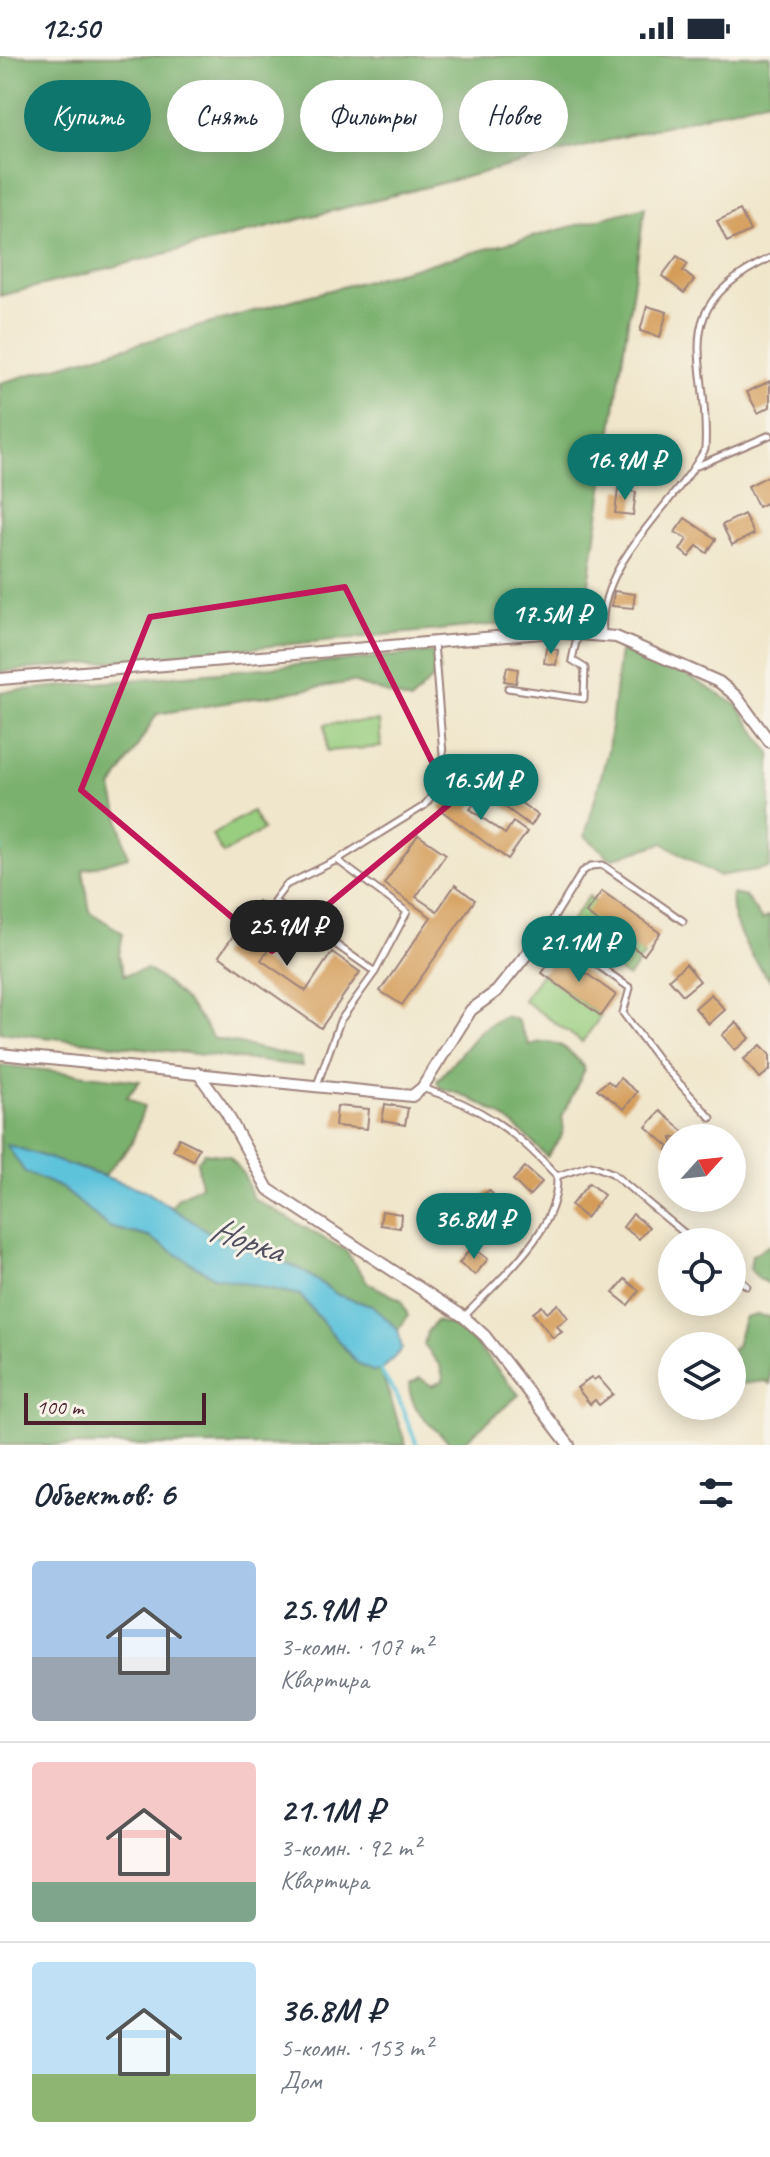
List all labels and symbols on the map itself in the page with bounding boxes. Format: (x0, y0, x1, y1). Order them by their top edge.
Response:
pin: 16.9M ₽ (551, 434, 699, 502)
pin: 17.5M ₽ (477, 588, 625, 656)
pin: 16.5M ₽ (407, 754, 555, 822)
pin: 25.9M ₽ (213, 900, 361, 968)
pin: 21.1M ₽ (505, 916, 653, 984)
north arrow (658, 1124, 746, 1212)
pin: 36.8M ₽ (400, 1193, 548, 1261)
water label: Норка (204, 1205, 293, 1274)
scale bar (24, 1389, 206, 1425)

